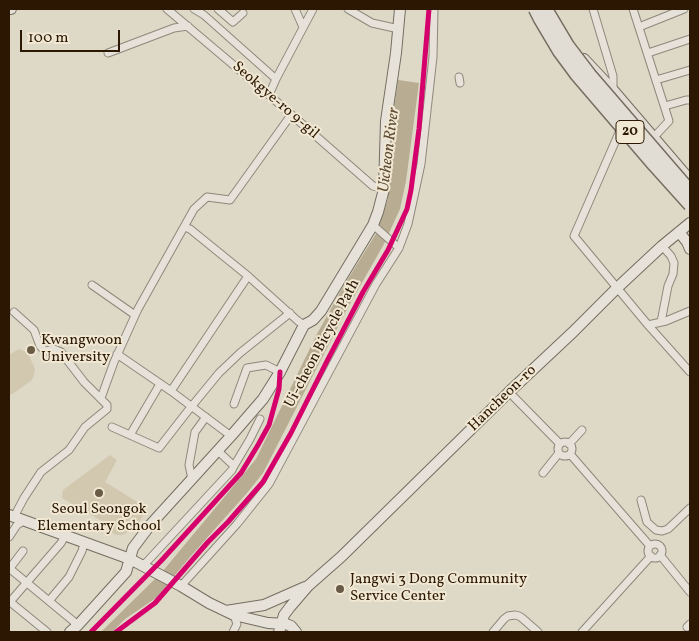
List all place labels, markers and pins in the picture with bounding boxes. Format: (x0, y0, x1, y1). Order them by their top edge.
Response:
place label: Kwangwoon University (41, 332, 122, 367)
marker: Kwangwoon University (25, 344, 37, 356)
marker: Seoul Seongok Elementary School (93, 487, 105, 499)
place label: Seoul Seongok Elementary School (37, 501, 161, 536)
place label: Jangwi 3 Dong Community Service Center (350, 571, 527, 606)
marker: Jangwi 3 Dong Community Service Center (334, 583, 346, 595)

